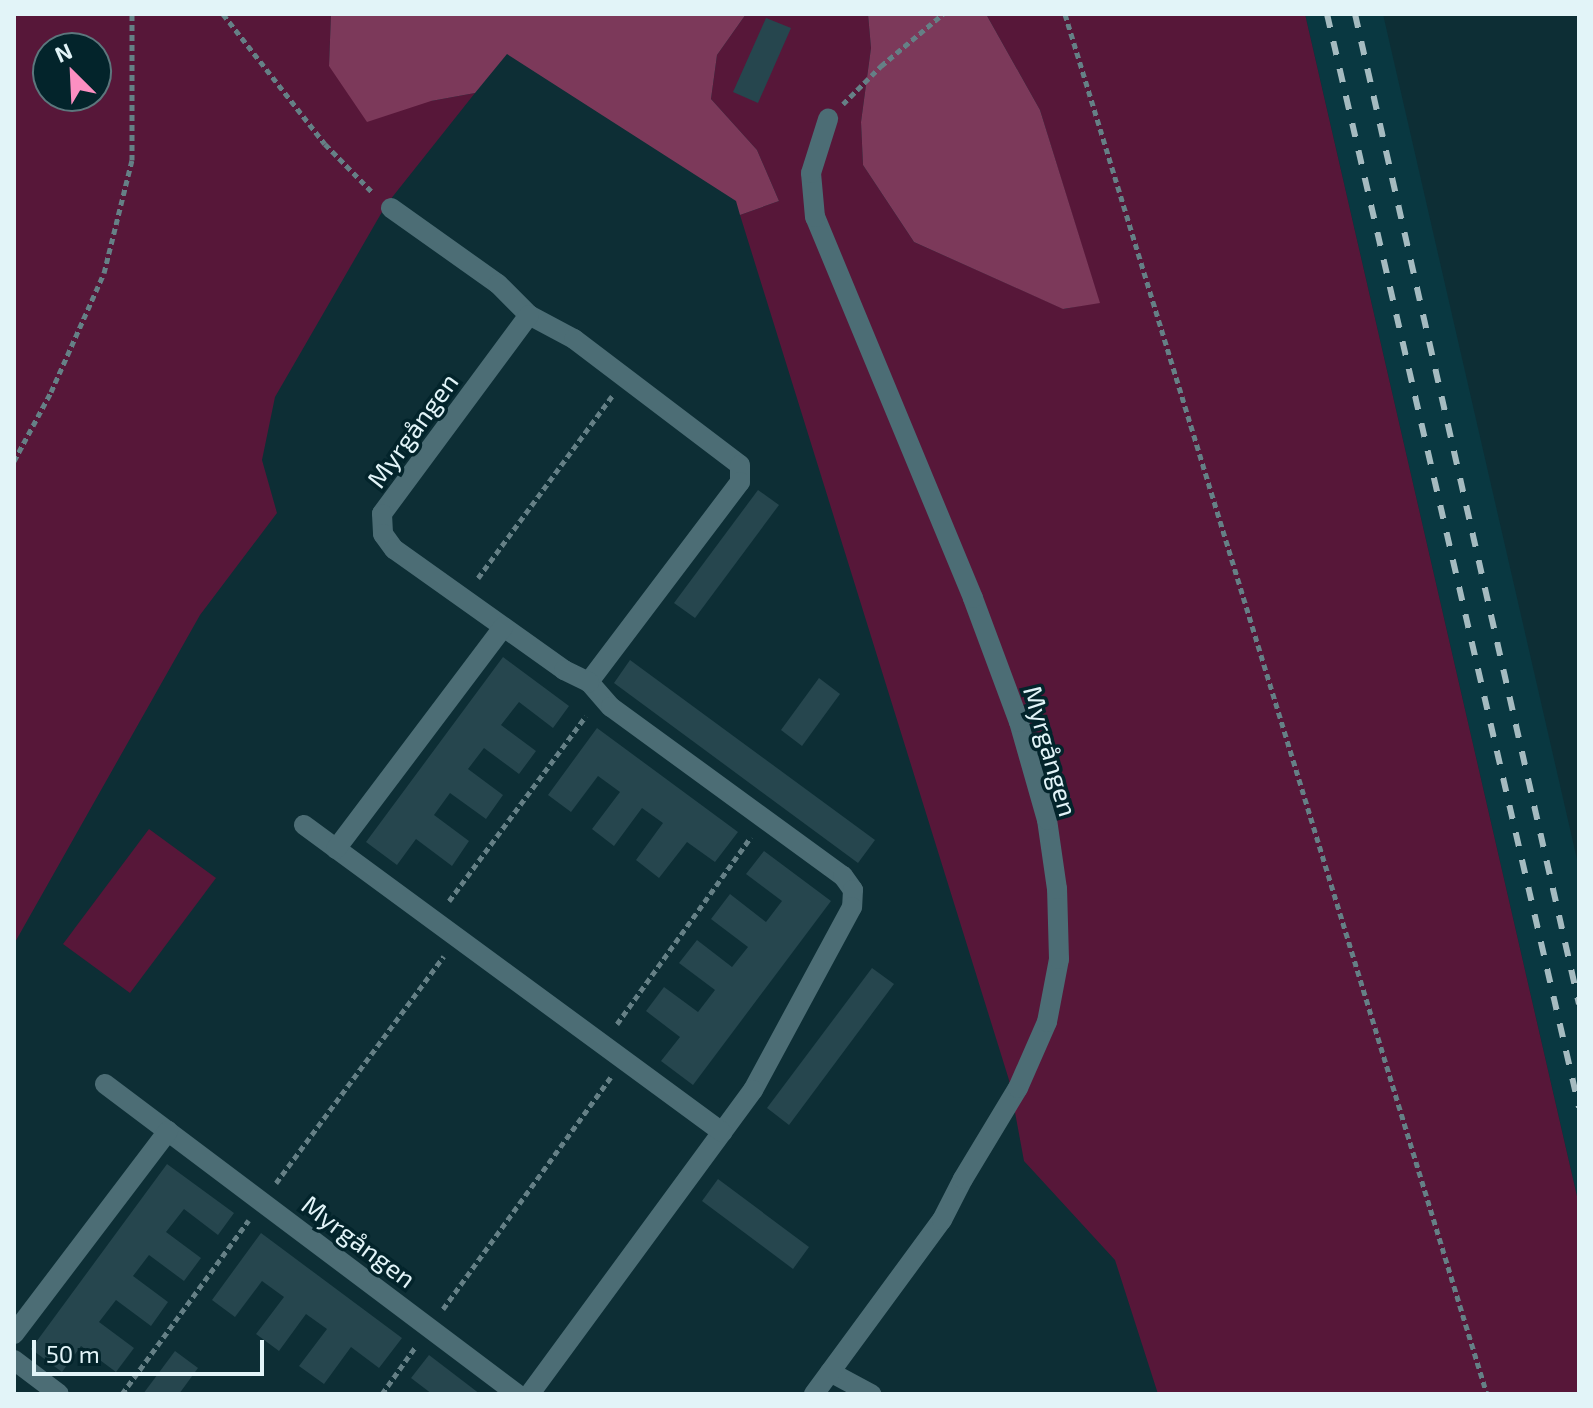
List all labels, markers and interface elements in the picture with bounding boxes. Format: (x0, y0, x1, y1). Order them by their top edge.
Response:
north arrow (32, 32, 112, 112)
text: N (50, 37, 76, 67)
street label: Myrgången (360, 367, 464, 493)
street label: Myrgången (1018, 682, 1084, 820)
street label: Myrgången (296, 1188, 422, 1294)
scale bar (36, 1324, 268, 1374)
text: 50 m (46, 1339, 100, 1368)

